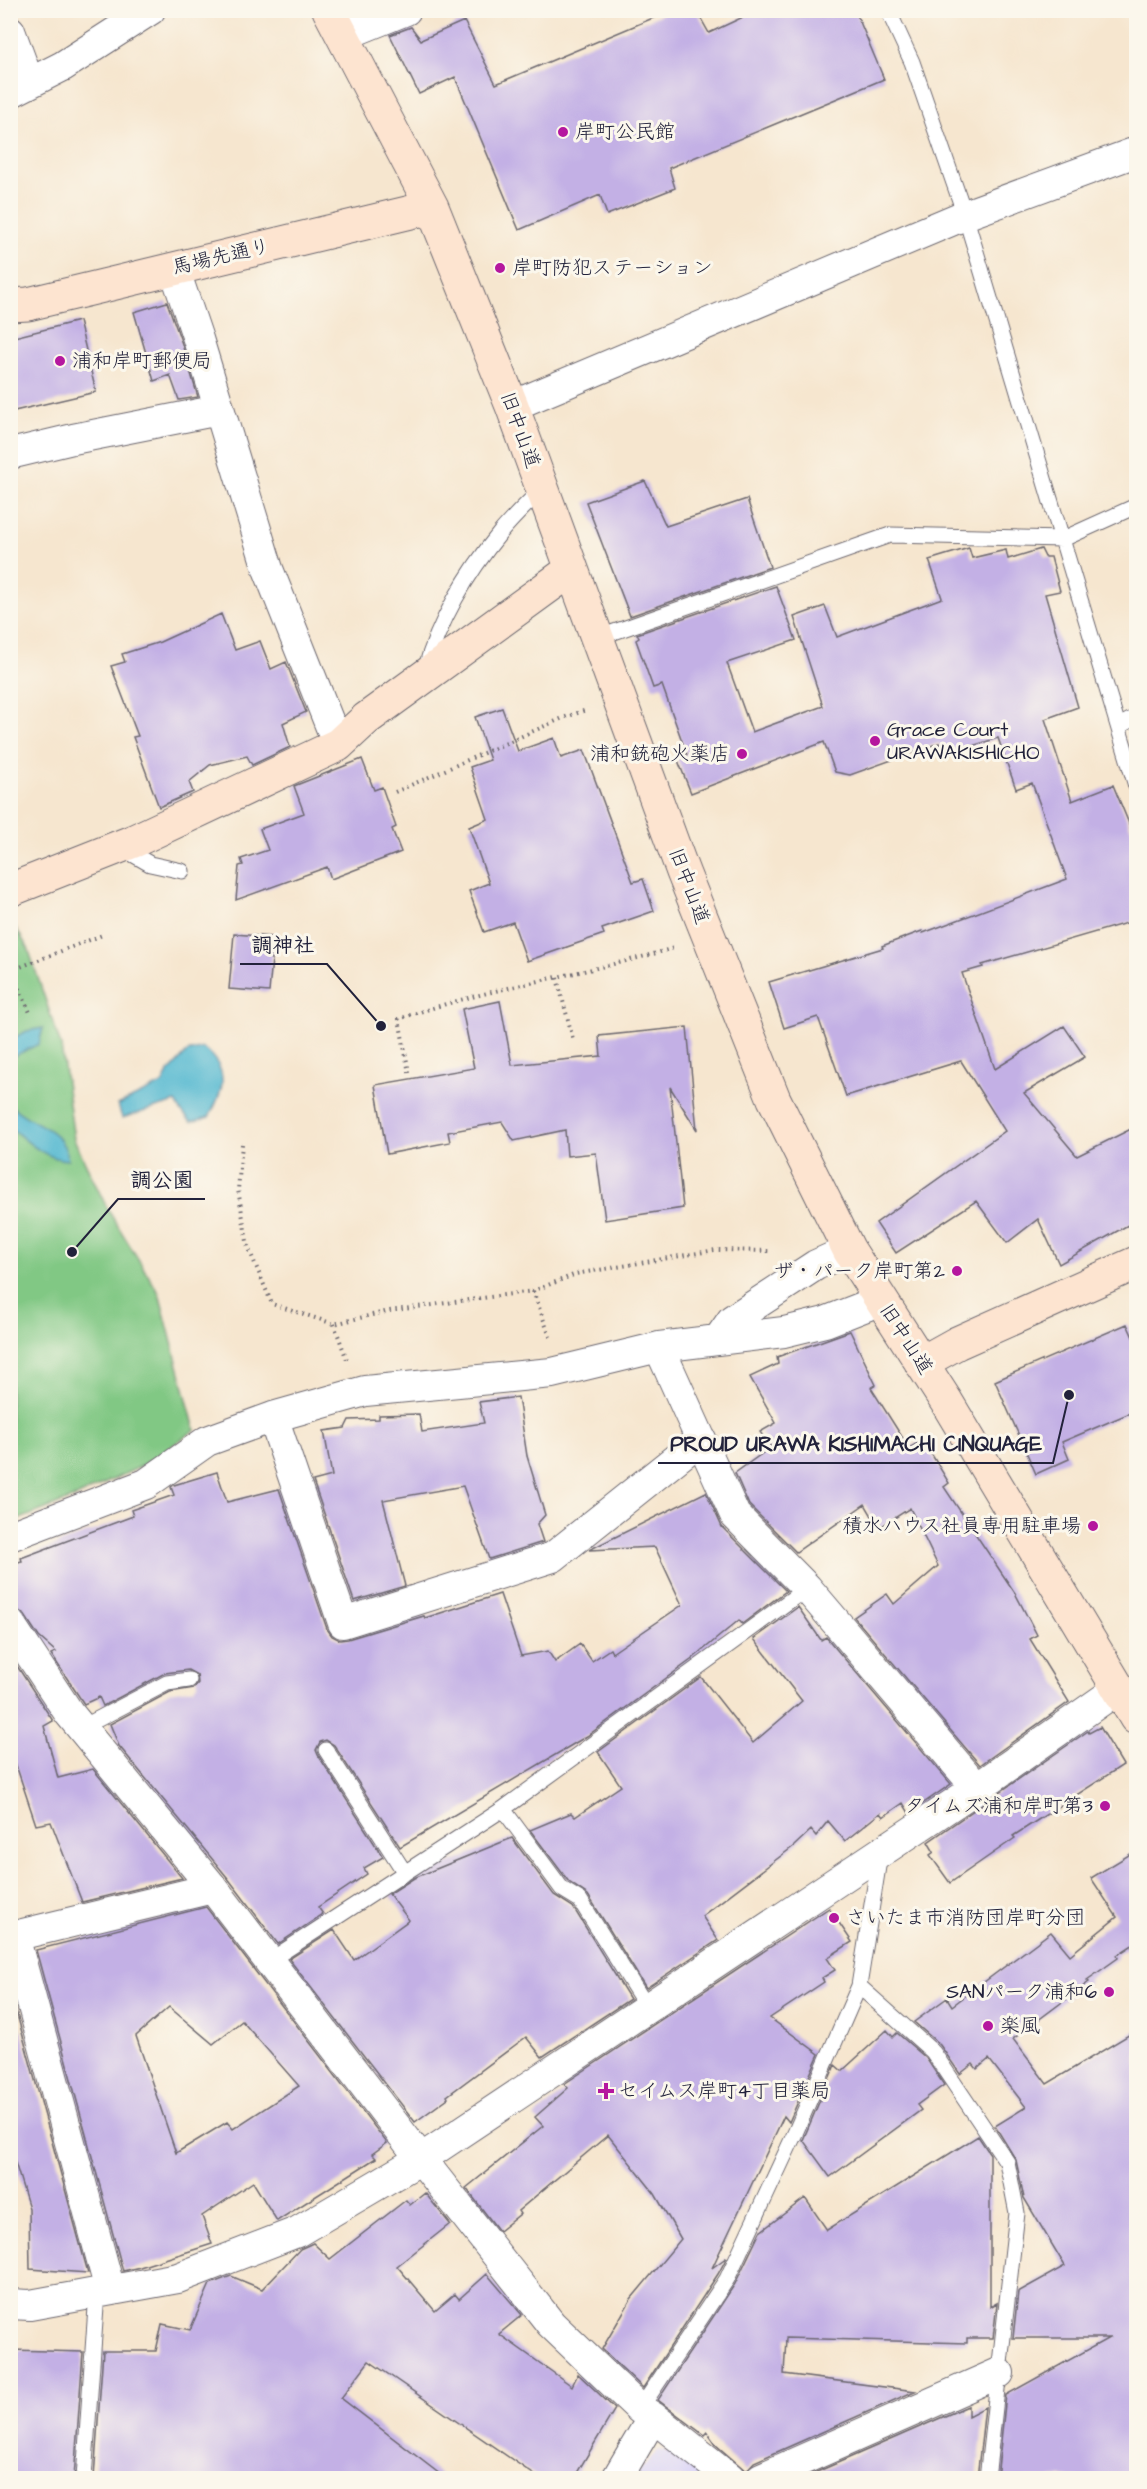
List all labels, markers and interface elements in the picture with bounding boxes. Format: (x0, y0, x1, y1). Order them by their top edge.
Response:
place label: 岸町公民館 (575, 118, 675, 146)
marker: 岸町公民館 (556, 125, 570, 139)
street label: 馬場先通り (169, 232, 273, 282)
place label: 岸町防犯ステーション (512, 254, 713, 282)
marker: 岸町防犯ステーション (493, 261, 507, 275)
place label: 浦和岸町郵便局 (72, 347, 212, 375)
marker: 浦和岸町郵便局 (53, 354, 67, 368)
street label: 旧中山道 (493, 388, 547, 472)
place label: Grace Court URAWAKISHICHO (887, 716, 1040, 767)
marker: Grace Court URAWAKISHICHO (868, 734, 882, 748)
place label: 浦和銃砲火薬店 (590, 740, 730, 768)
marker: 浦和銃砲火薬店 (735, 747, 749, 761)
street label: 旧中山道 (662, 844, 716, 928)
callout: 調神社 (240, 925, 327, 964)
text: 調神社 (252, 931, 315, 960)
callout: 調公園 (118, 1160, 205, 1199)
text: 調公園 (131, 1166, 194, 1195)
place label: ザ・パーク岸町第2 (774, 1257, 946, 1285)
marker: ザ・パーク岸町第2 (950, 1264, 964, 1278)
street label: 旧中山道 (872, 1298, 940, 1380)
callout: PROUD URAWA KISHIMACHI CINQUAGE (658, 1424, 1053, 1463)
text: PROUD URAWA KISHIMACHI CINQUAGE (670, 1430, 1042, 1459)
place label: 積水ハウス社員専用駐車場 (842, 1512, 1081, 1540)
marker: 積水ハウス社員専用駐車場 (1086, 1519, 1100, 1533)
place label: タイムズ浦和岸町第3 (904, 1792, 1093, 1820)
marker: タイムズ浦和岸町第3 (1098, 1799, 1112, 1813)
place label: さいたま市消防団岸町分団 (846, 1904, 1085, 1932)
marker: さいたま市消防団岸町分団 (827, 1911, 841, 1925)
place label: SANパーク浦和6 (946, 1978, 1097, 2006)
marker: SANパーク浦和6 (1102, 1985, 1116, 1999)
place label: 楽風 (1000, 2012, 1040, 2040)
marker: 楽風 (981, 2019, 995, 2033)
place label: セイムス岸町4丁目薬局 (618, 2077, 831, 2105)
marker: セイムス岸町4丁目薬局 (599, 2084, 613, 2098)

